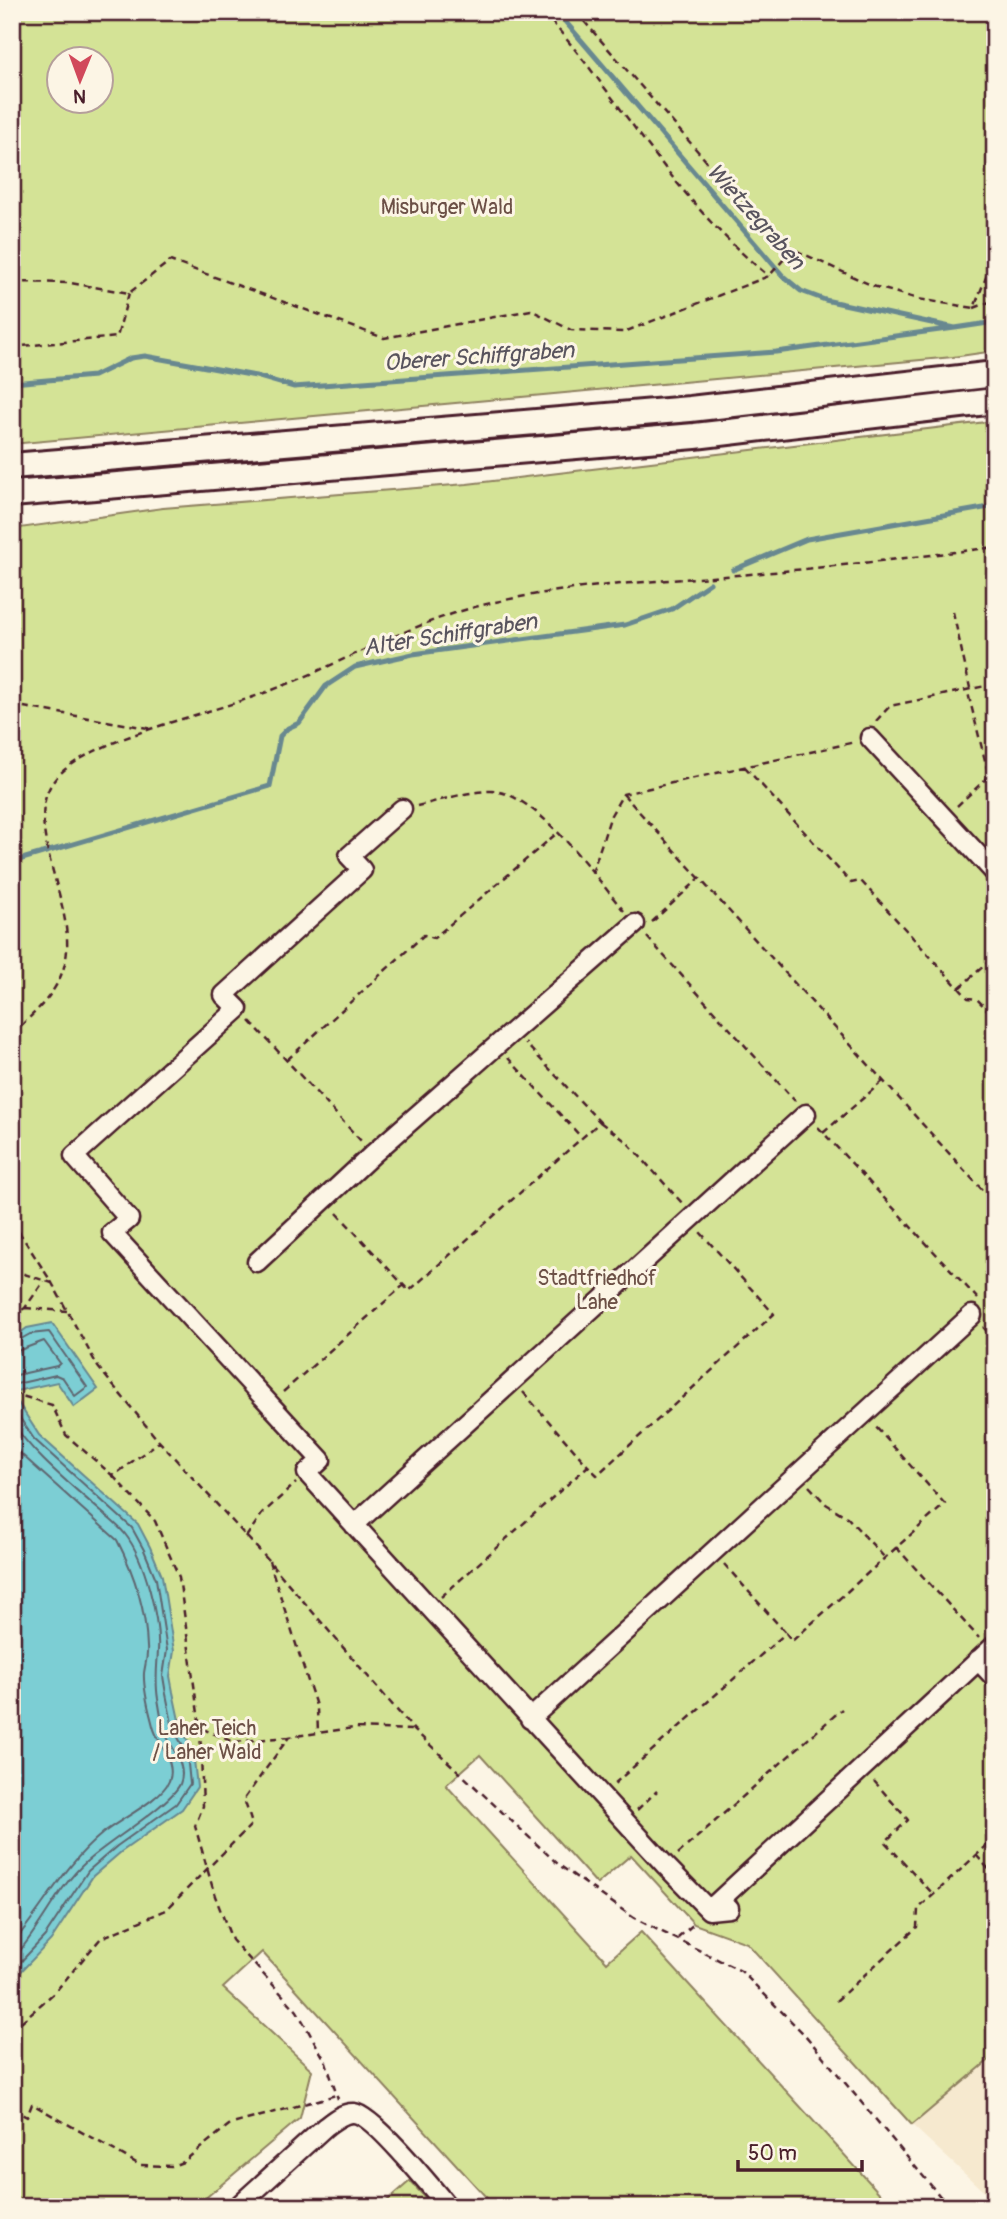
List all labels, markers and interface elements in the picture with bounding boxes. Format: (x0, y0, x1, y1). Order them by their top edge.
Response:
north arrow (46, 46, 116, 116)
text: N (73, 84, 86, 108)
water label: Wietzegraben (700, 157, 812, 276)
park label: Misburger Wald (381, 194, 513, 221)
water label: Oberer Schiffgraben (383, 335, 576, 378)
water label: Alter Schiffgraben (361, 606, 540, 663)
park label: Stadtfriedhof Lahe (537, 1265, 657, 1316)
park label: Laher Teich / Laher Wald (153, 1715, 261, 1766)
scale bar (738, 2128, 862, 2172)
text: 50 m (748, 2140, 797, 2167)

